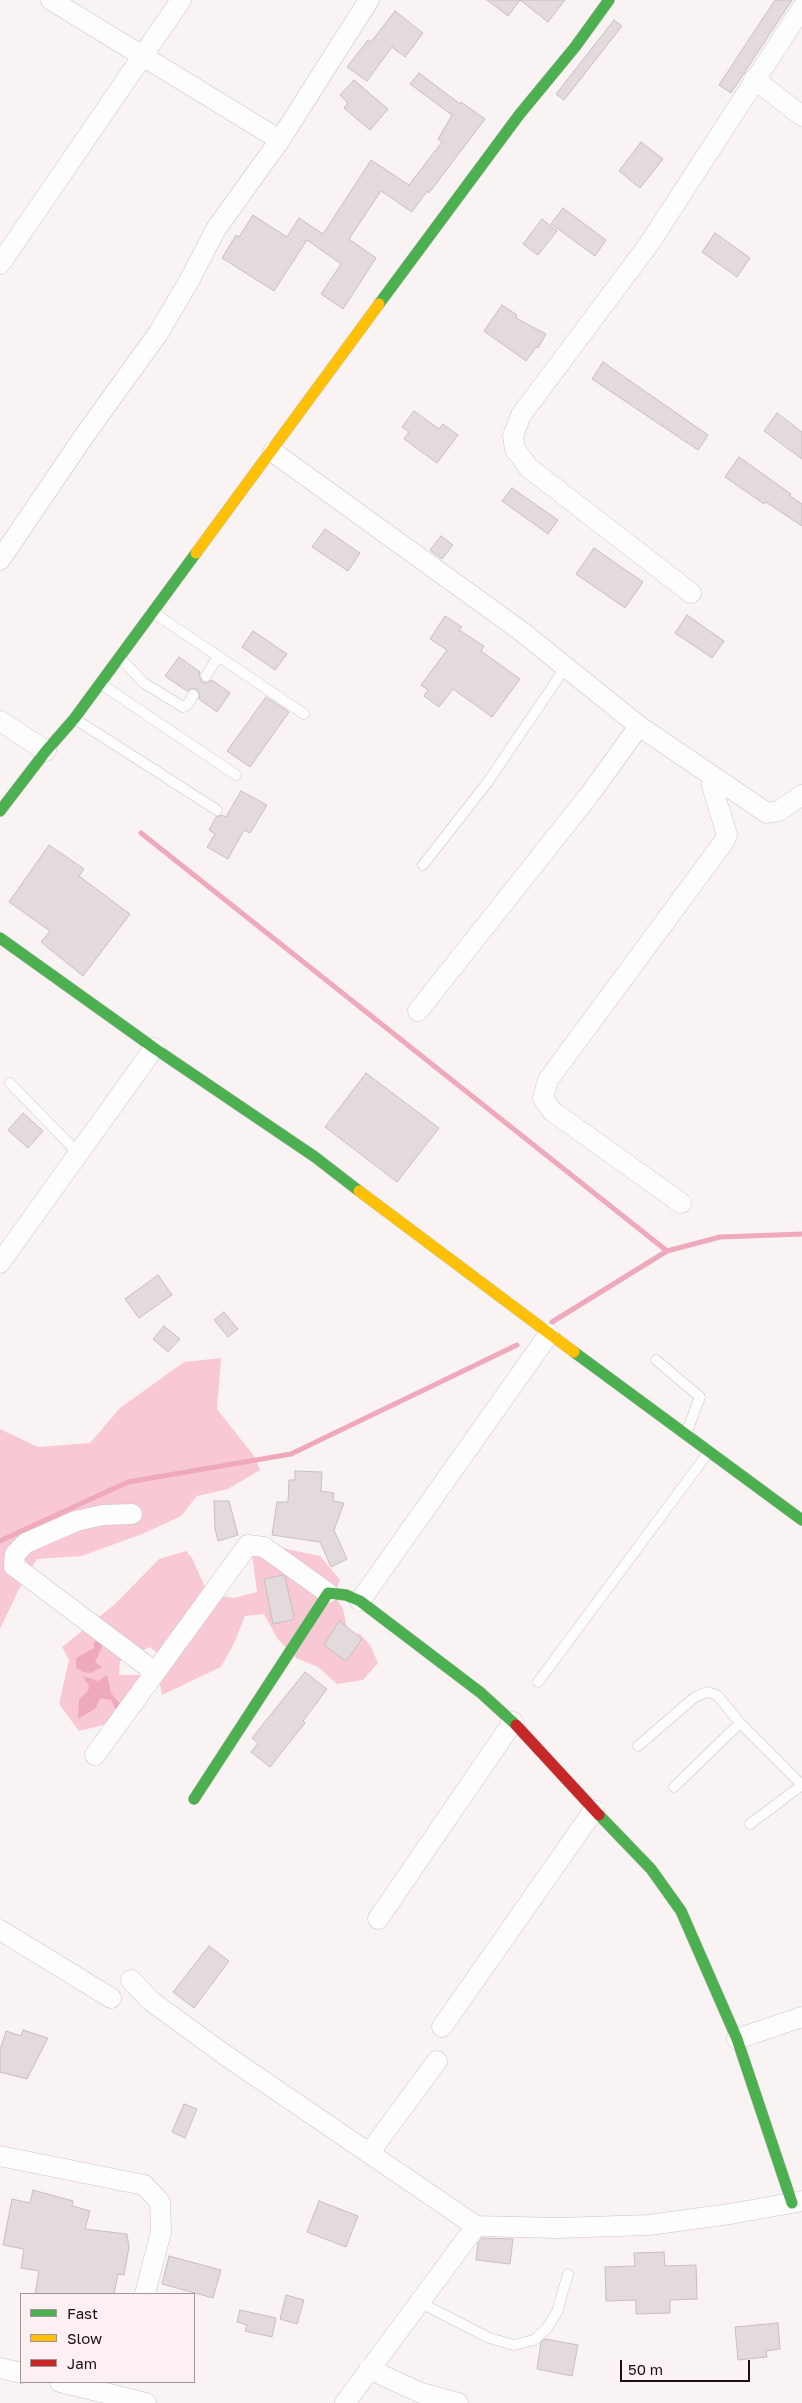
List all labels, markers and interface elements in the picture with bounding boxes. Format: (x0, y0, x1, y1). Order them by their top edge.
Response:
legend (20, 2293, 195, 2383)
text: Fast (67, 2304, 98, 2322)
text: Slow (67, 2329, 102, 2347)
scale bar (622, 2350, 752, 2382)
text: Jam (67, 2354, 97, 2372)
text: 50 m (628, 2360, 663, 2378)

